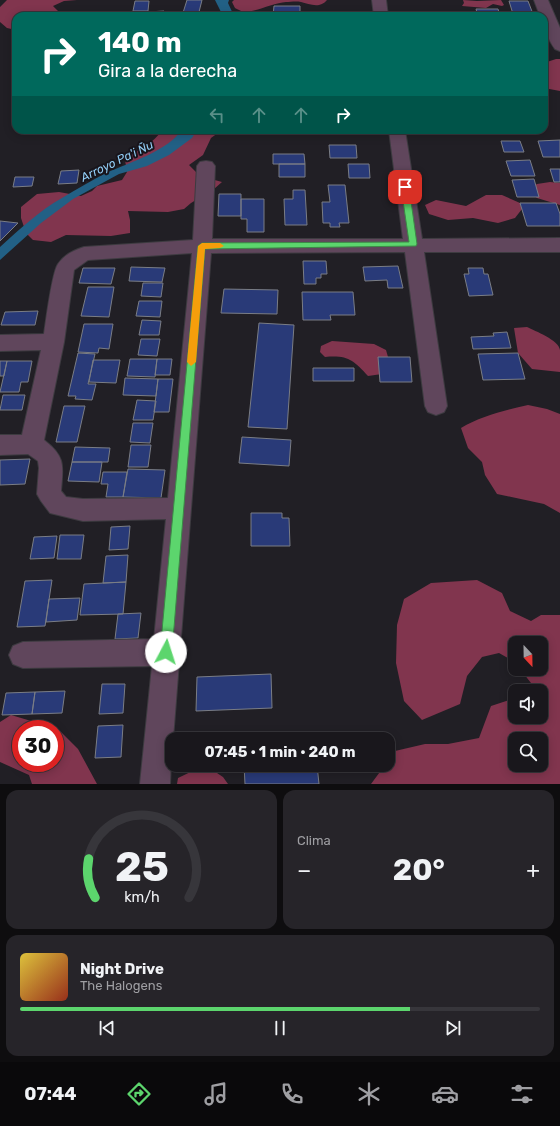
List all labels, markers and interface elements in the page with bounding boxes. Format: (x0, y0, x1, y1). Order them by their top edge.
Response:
text: 140 m (98, 26, 182, 59)
icon: right (32, 28, 84, 80)
text: Gira a la derecha (98, 60, 237, 82)
icon: left (206, 104, 228, 126)
icon: ahead (248, 104, 270, 126)
icon: ahead (290, 104, 312, 126)
icon: right (332, 104, 354, 126)
water label: Arroyo Pa'i Ñu (78, 137, 156, 185)
pin (388, 170, 422, 204)
icon: arrive (394, 176, 416, 198)
position arrow (145, 631, 187, 673)
north arrow (508, 636, 548, 676)
map controls (508, 636, 548, 772)
button: sound (508, 684, 548, 724)
speed limit sign: 30 (12, 720, 64, 772)
button: search (508, 732, 548, 772)
text: 07:45 · 1 min · 240 m (204, 743, 356, 761)
text: Clima (297, 833, 331, 848)
text: 25 (115, 841, 168, 890)
text: 20° (393, 852, 445, 888)
text: − (297, 857, 311, 884)
text: + (526, 857, 540, 884)
text: km/h (124, 888, 159, 905)
text: Night Drive (80, 960, 164, 978)
text: The Halogens (80, 978, 162, 993)
icon: previous (96, 1017, 118, 1039)
icon: pause (269, 1017, 291, 1039)
icon: next (442, 1017, 464, 1039)
icon: directions (125, 1080, 153, 1108)
icon: music (202, 1080, 230, 1108)
icon: phone (278, 1080, 306, 1108)
icon: climate (355, 1080, 383, 1108)
icon: car (431, 1080, 459, 1108)
icon: filters (508, 1080, 536, 1108)
text: 07:44 (24, 1083, 77, 1105)

